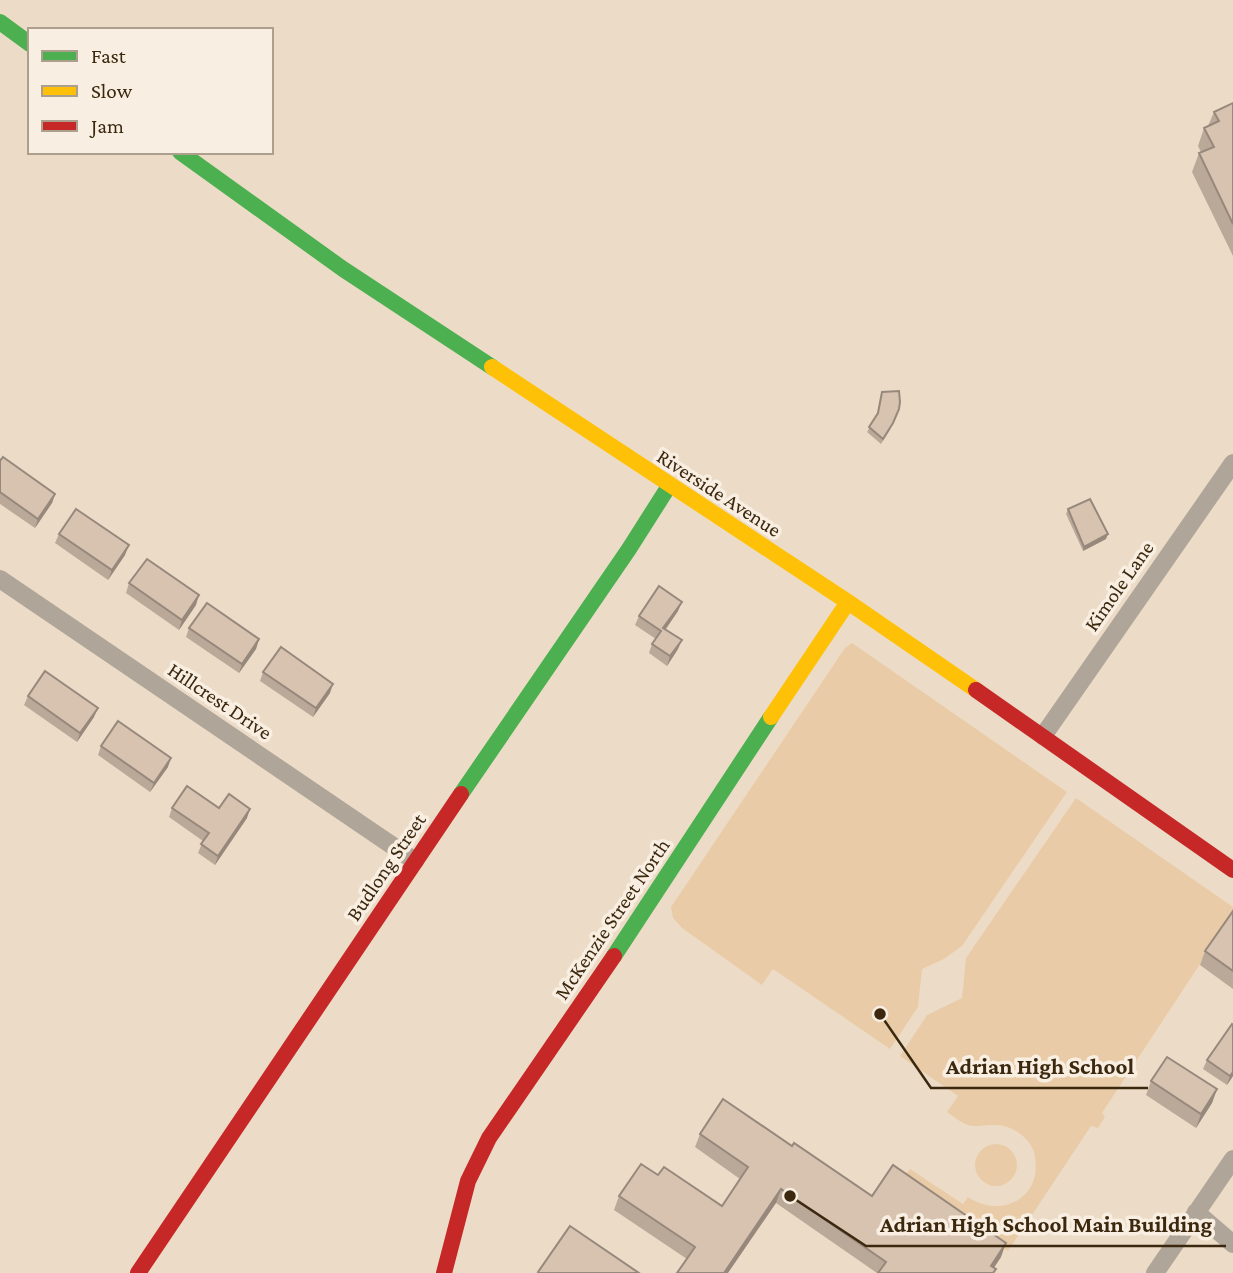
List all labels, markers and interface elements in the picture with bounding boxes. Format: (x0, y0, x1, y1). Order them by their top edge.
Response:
legend (28, 28, 273, 154)
text: Fast (91, 44, 127, 68)
text: Slow (91, 79, 133, 103)
text: Jam (89, 114, 124, 138)
street label: Riverside Avenue (653, 444, 785, 542)
street label: Kimole Lane (1079, 536, 1159, 636)
street label: Hillcrest Drive (164, 657, 276, 745)
street label: Budlong Street (341, 808, 431, 925)
street label: McKenzie Street North (549, 834, 675, 1004)
callout: Adrian High School (931, 1044, 1148, 1088)
text: Adrian High School (945, 1053, 1134, 1079)
callout: Adrian High School Main Building (866, 1202, 1226, 1246)
text: Adrian High School Main Building (879, 1211, 1212, 1237)

